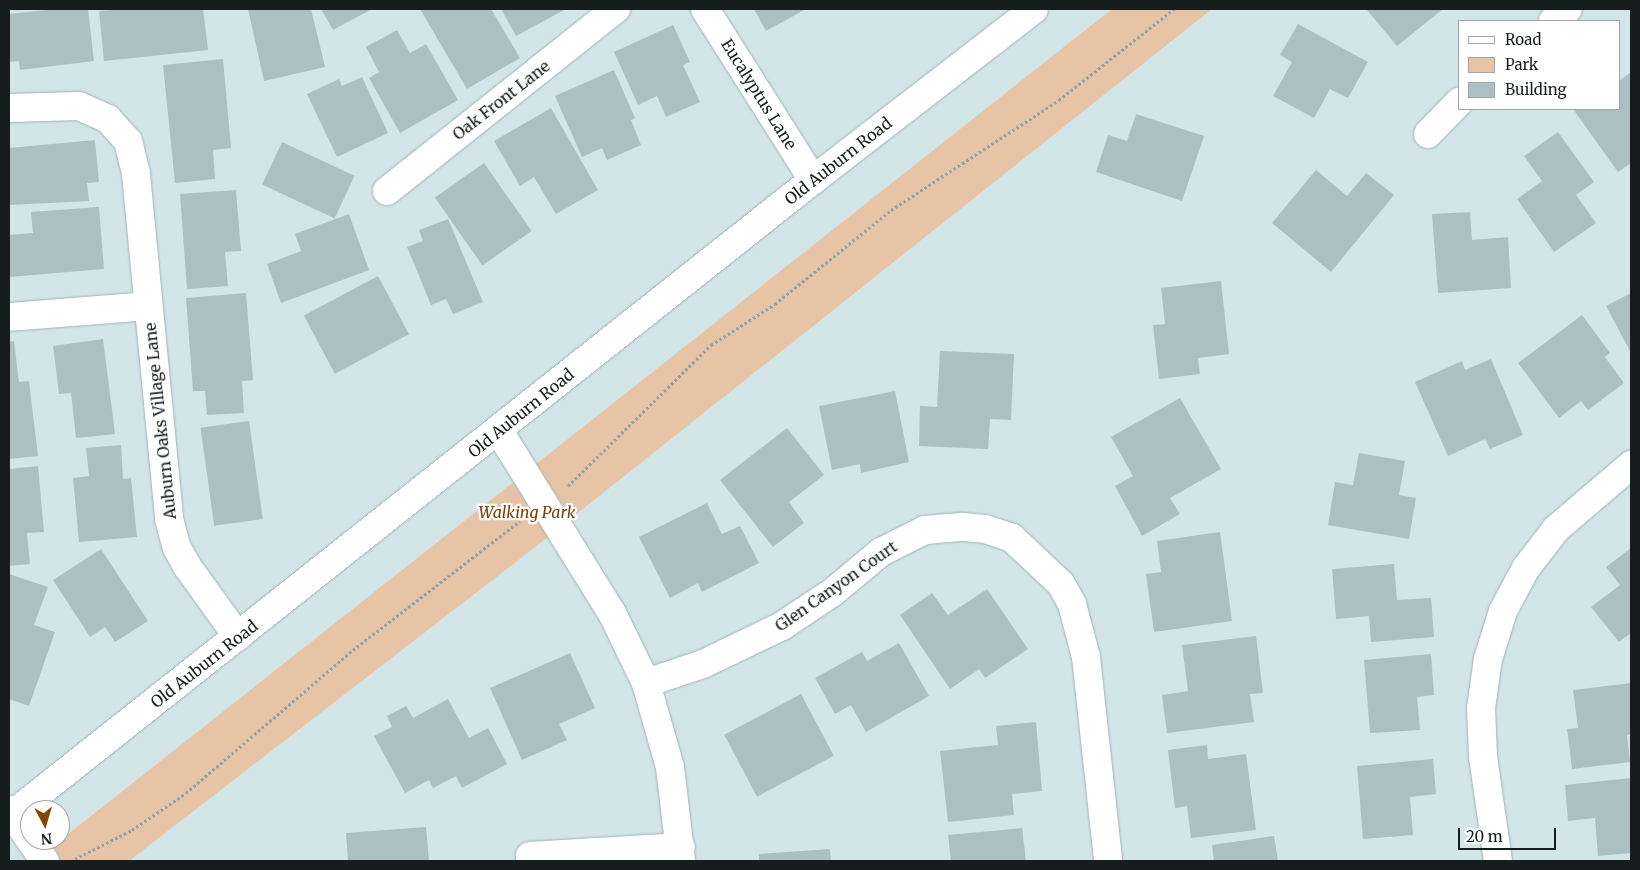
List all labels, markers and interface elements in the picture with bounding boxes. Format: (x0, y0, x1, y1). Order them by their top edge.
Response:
legend (1458, 20, 1620, 110)
text: Road (1505, 30, 1541, 49)
street label: Eucalyptus Lane (717, 35, 801, 153)
text: Park (1505, 55, 1538, 74)
street label: Oak Front Lane (449, 56, 553, 144)
text: Building (1505, 80, 1567, 99)
street label: Old Auburn Road (781, 113, 895, 209)
street label: Auburn Oaks Village Lane (140, 322, 180, 520)
street label: Old Auburn Road (464, 364, 578, 462)
park label: Walking Park (479, 502, 575, 522)
street label: Glen Canyon Court (771, 537, 901, 635)
street label: Old Auburn Road (147, 616, 261, 712)
north arrow (20, 800, 70, 850)
scale bar (1460, 818, 1558, 850)
text: 20 m (1466, 827, 1503, 846)
text: N (40, 829, 53, 848)

